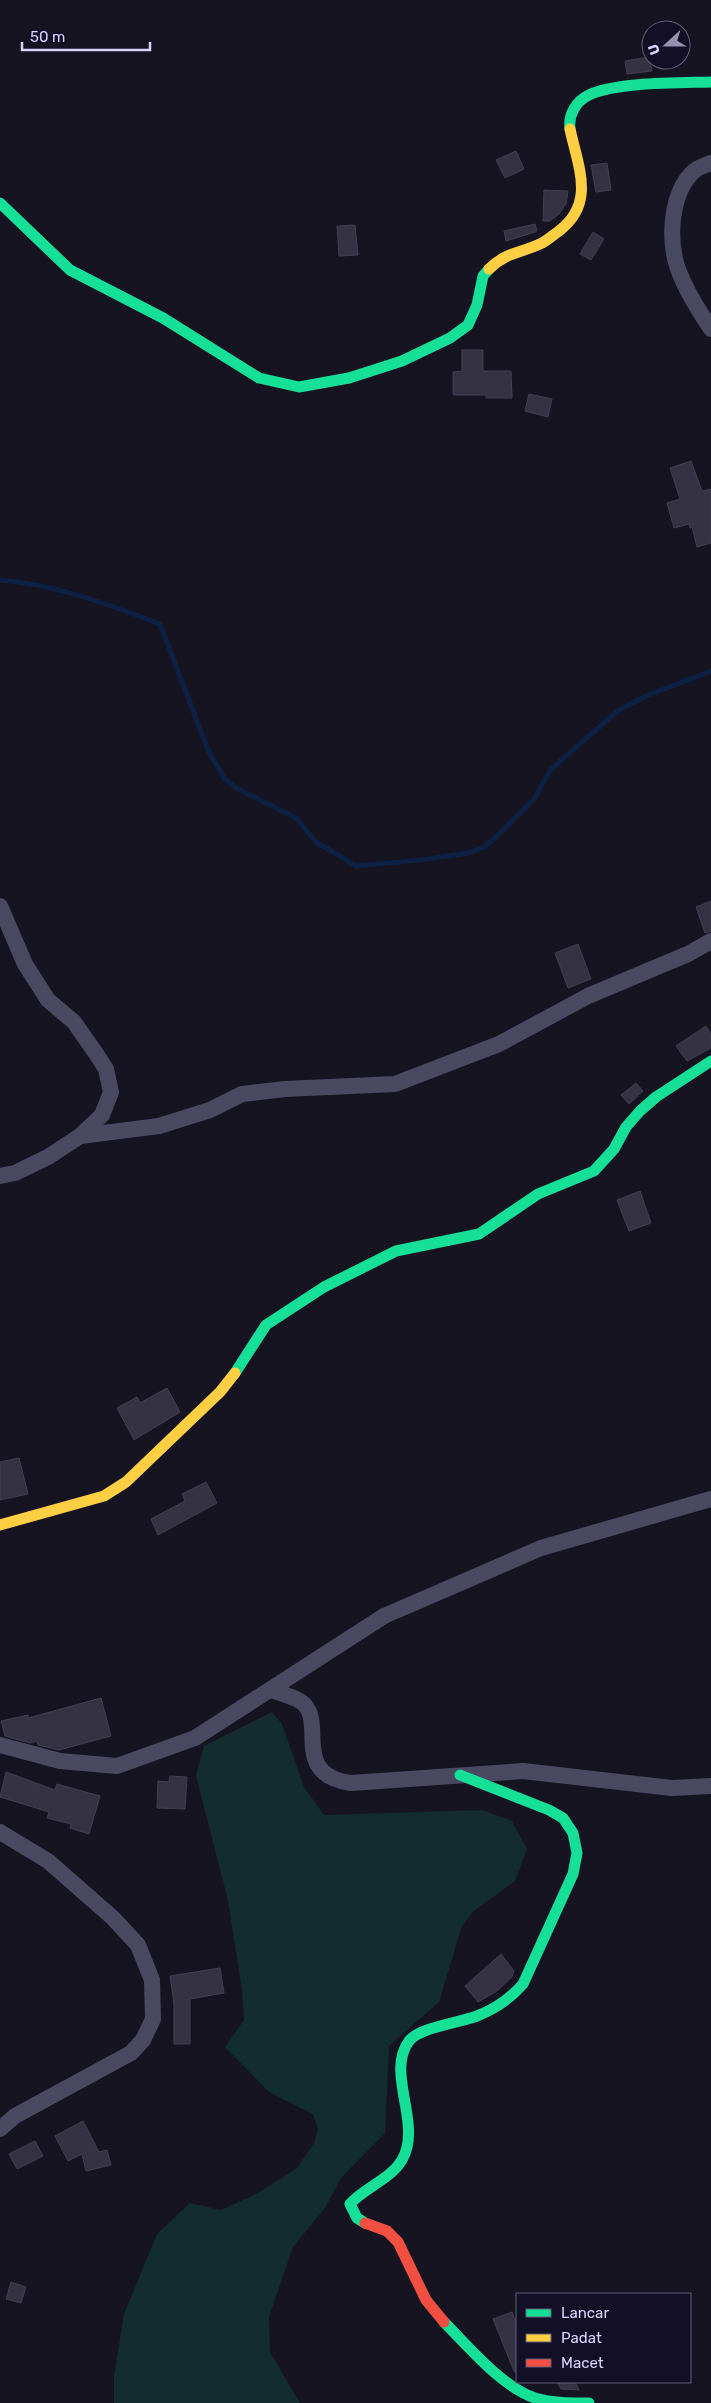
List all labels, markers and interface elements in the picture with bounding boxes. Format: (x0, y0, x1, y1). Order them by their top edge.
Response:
scale bar (22, 20, 150, 52)
north arrow (641, 20, 691, 70)
text: 50 m (30, 28, 65, 46)
text: U (645, 42, 664, 57)
legend (516, 2293, 691, 2383)
text: Lancar (561, 2304, 609, 2322)
text: Padat (561, 2329, 602, 2347)
text: Macet (561, 2354, 604, 2372)

